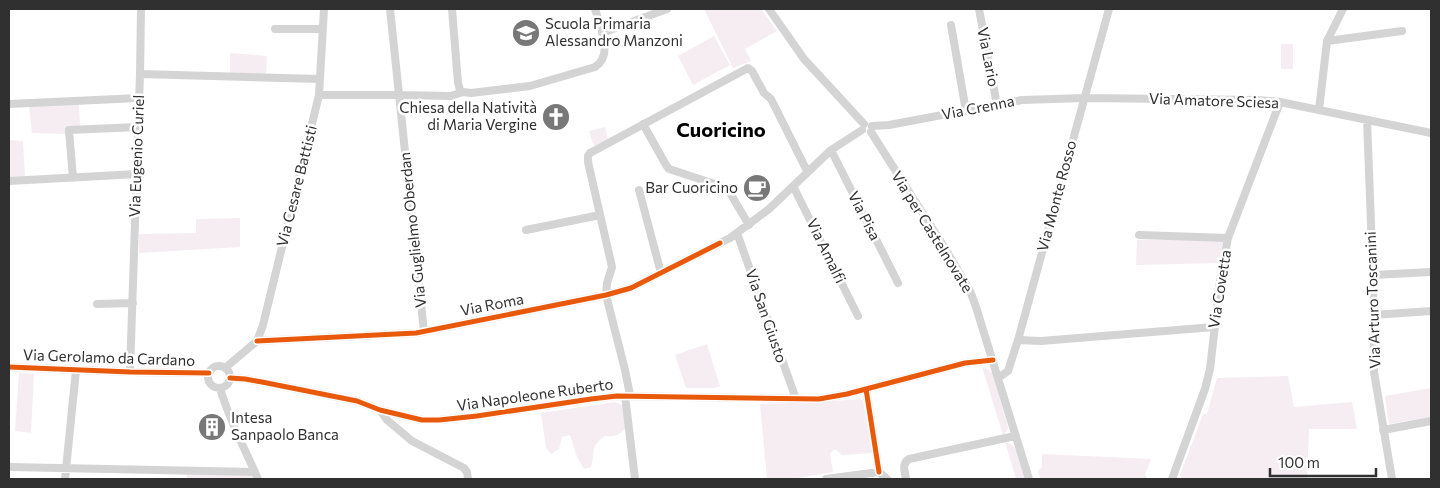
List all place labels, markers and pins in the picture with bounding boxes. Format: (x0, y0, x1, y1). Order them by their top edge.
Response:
place label: Scuola Primaria Alessandro Manzoni (545, 14, 683, 49)
school or university icon: Scuola Primaria Alessandro Manzoni (511, 18, 541, 48)
place label: Chiesa della Natività di Maria Vergine (399, 98, 537, 133)
church icon: Chiesa della Natività di Maria Vergine (541, 102, 571, 132)
cafe icon: Bar Cuoricino (742, 173, 772, 203)
place label: Bar Cuoricino (645, 178, 738, 196)
place label: Intesa Sanpaolo Banca (231, 408, 339, 443)
building icon: Intesa Sanpaolo Banca (197, 412, 227, 442)

